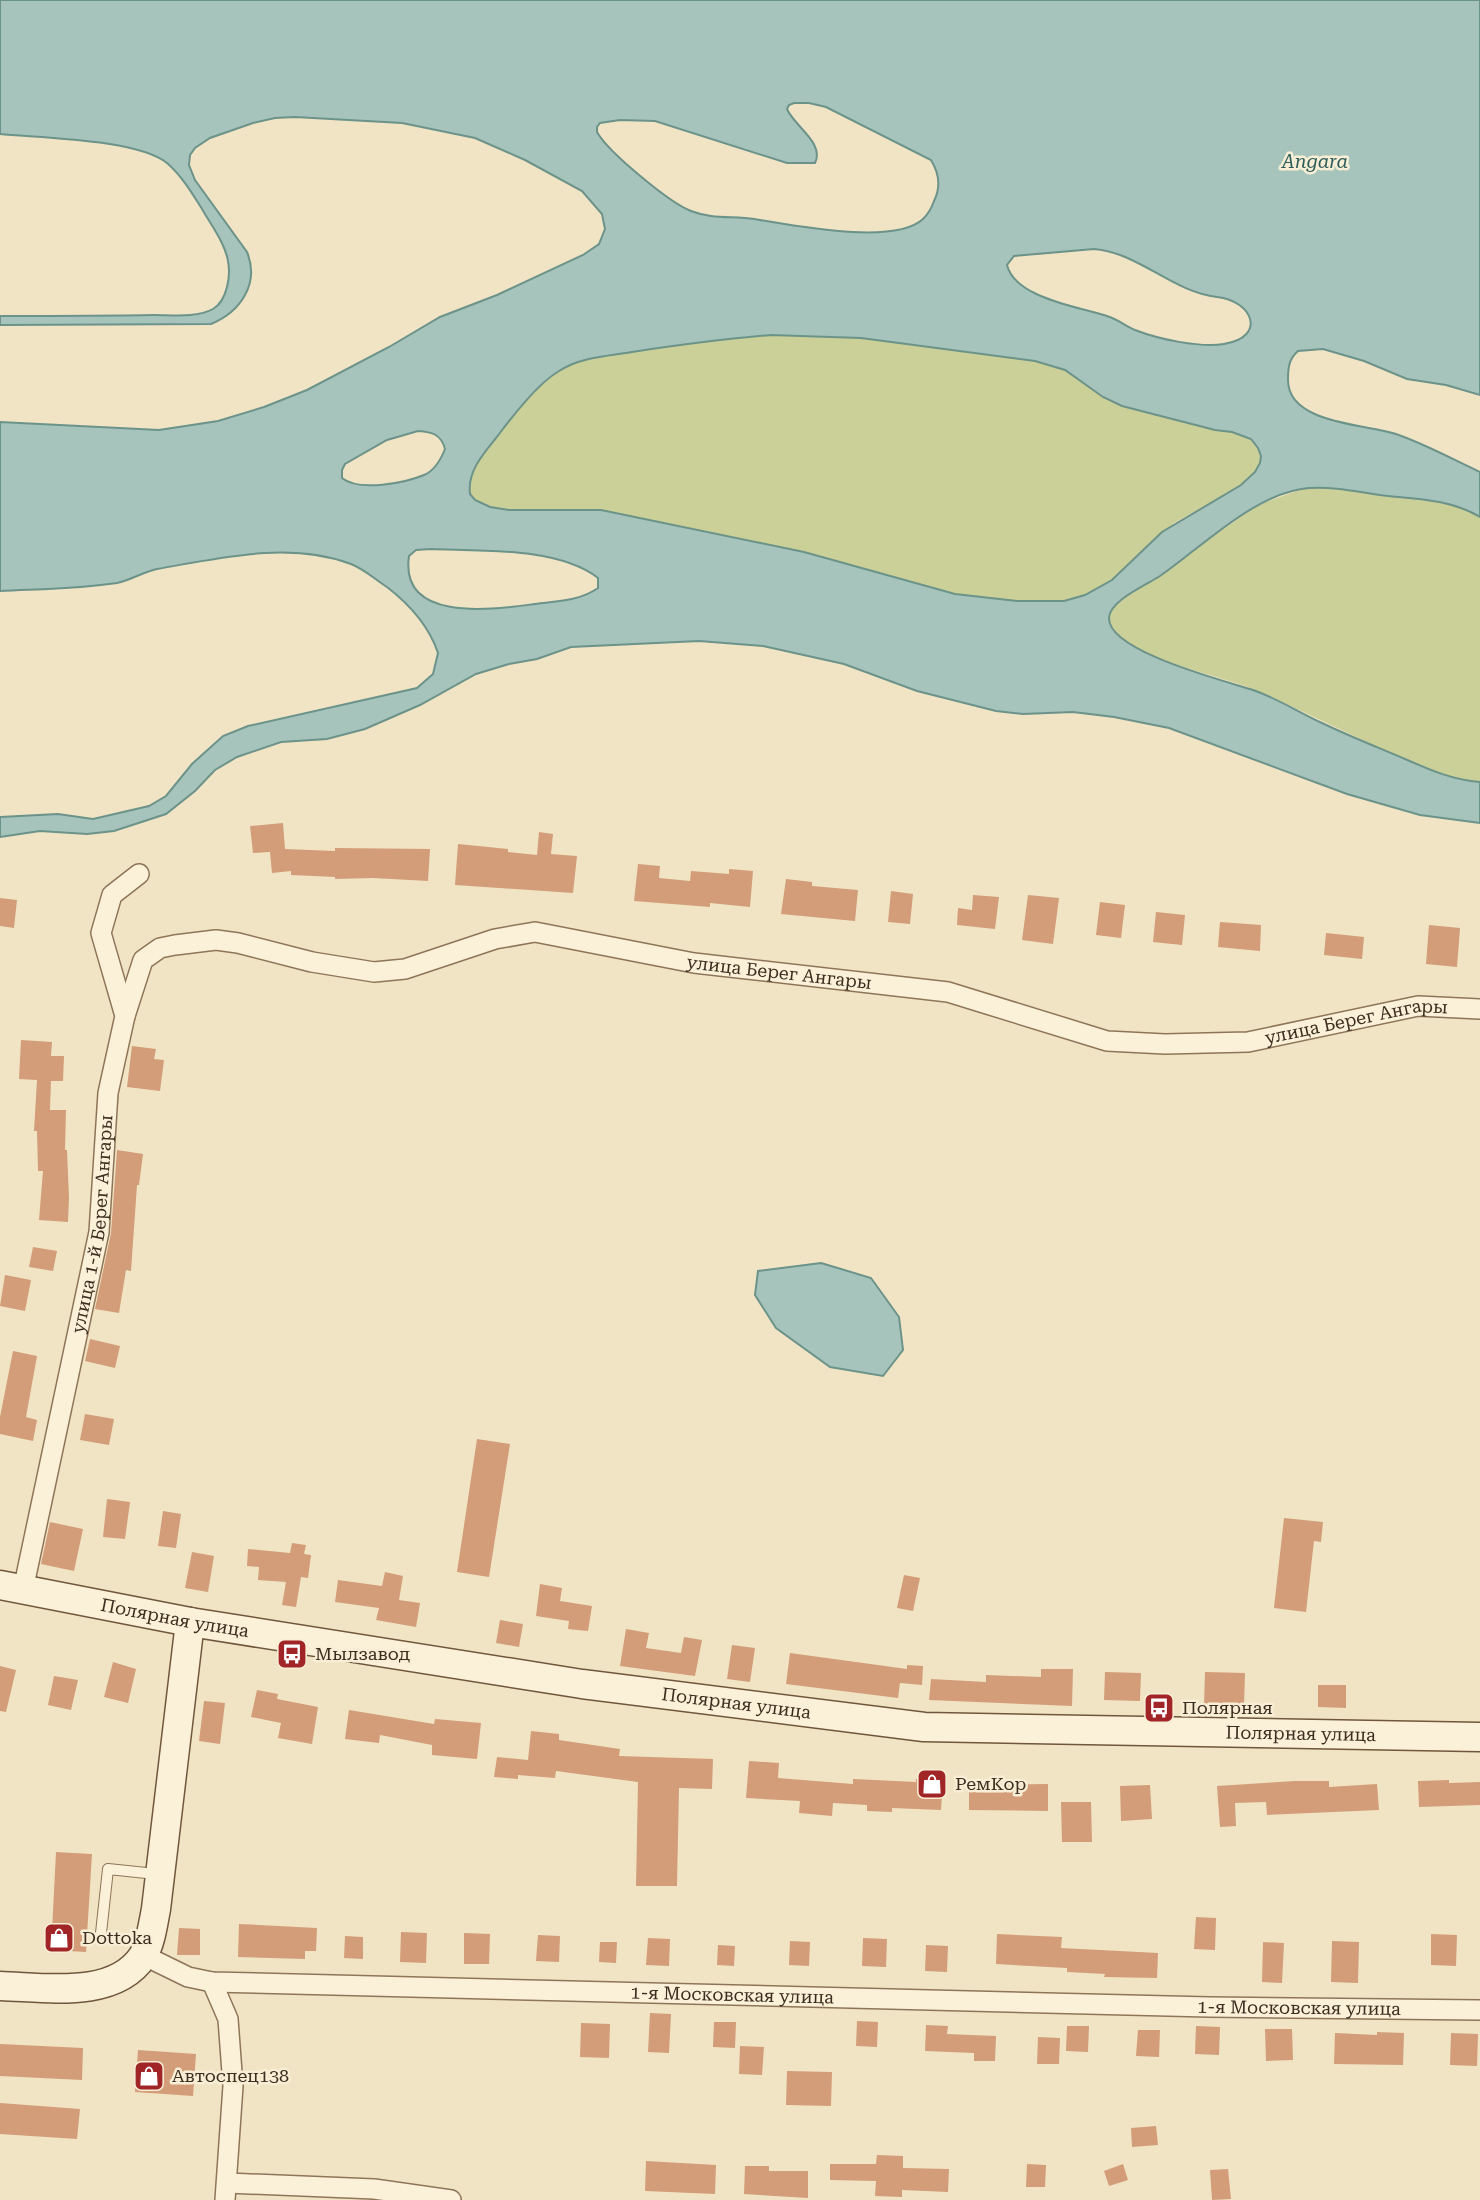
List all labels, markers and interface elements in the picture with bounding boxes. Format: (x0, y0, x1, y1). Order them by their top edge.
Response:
water label: Angara (1281, 150, 1348, 173)
street label: улица Берег Ангары (685, 951, 873, 993)
street label: улица Берег Ангары (1263, 995, 1448, 1048)
street label: улица 1-й Берег Ангары (67, 1114, 117, 1335)
street label: Полярная улица (99, 1594, 251, 1641)
bus stop icon: Мылзавод (275, 1637, 309, 1671)
place label: Мылзавод (315, 1643, 410, 1664)
street label: Полярная улица (660, 1683, 813, 1723)
bus stop icon: Полярная (1142, 1691, 1176, 1725)
place label: Полярная (1182, 1697, 1273, 1718)
street label: Полярная улица (1225, 1721, 1376, 1745)
shop icon: РемКор (915, 1767, 949, 1801)
place label: РемКор (955, 1773, 1026, 1794)
shop icon: Dottoka (42, 1921, 76, 1955)
place label: Dottoka (82, 1927, 152, 1948)
street label: 1-я Московская улица (630, 1981, 835, 2008)
street label: 1-я Московская улица (1197, 1996, 1401, 2019)
shop icon: Автоспец138 (132, 2059, 166, 2093)
place label: Автоспец138 (172, 2065, 289, 2086)

